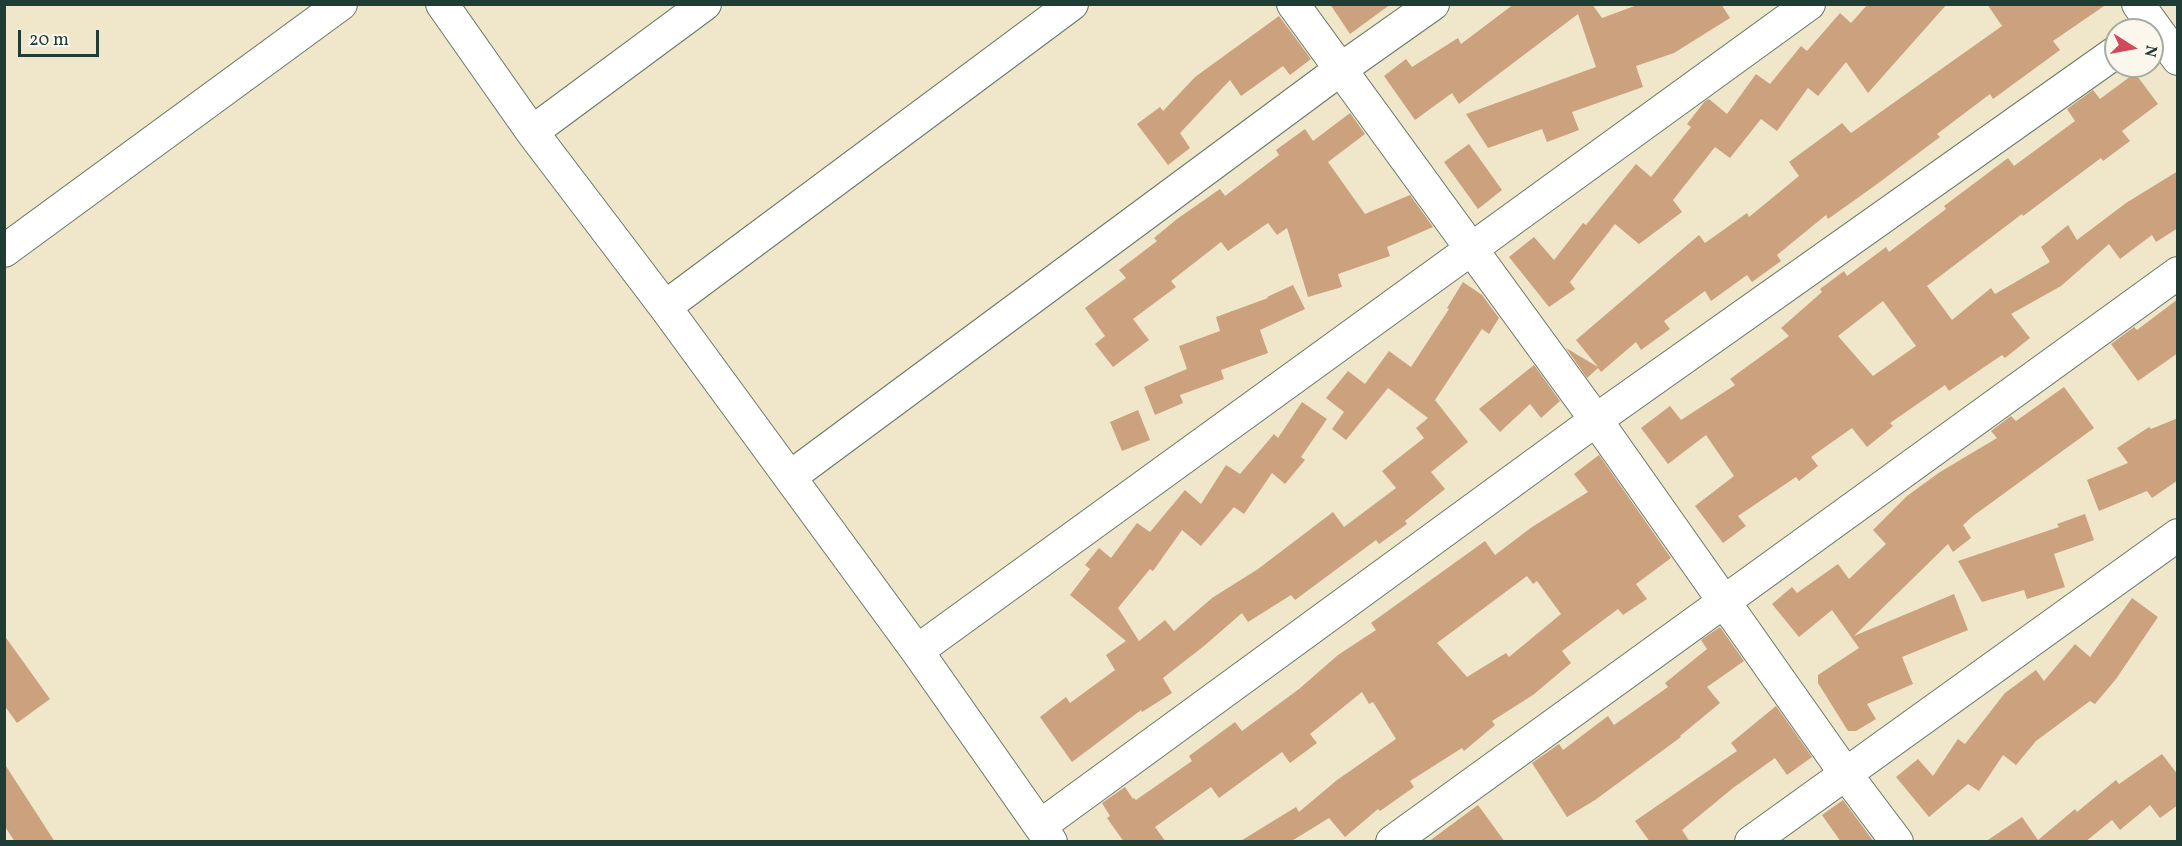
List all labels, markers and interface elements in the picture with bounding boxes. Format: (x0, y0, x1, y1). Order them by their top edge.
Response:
scale bar (21, 18, 102, 56)
north arrow (2104, 18, 2164, 78)
text: 20 m (29, 28, 69, 53)
text: N (2138, 43, 2162, 59)

